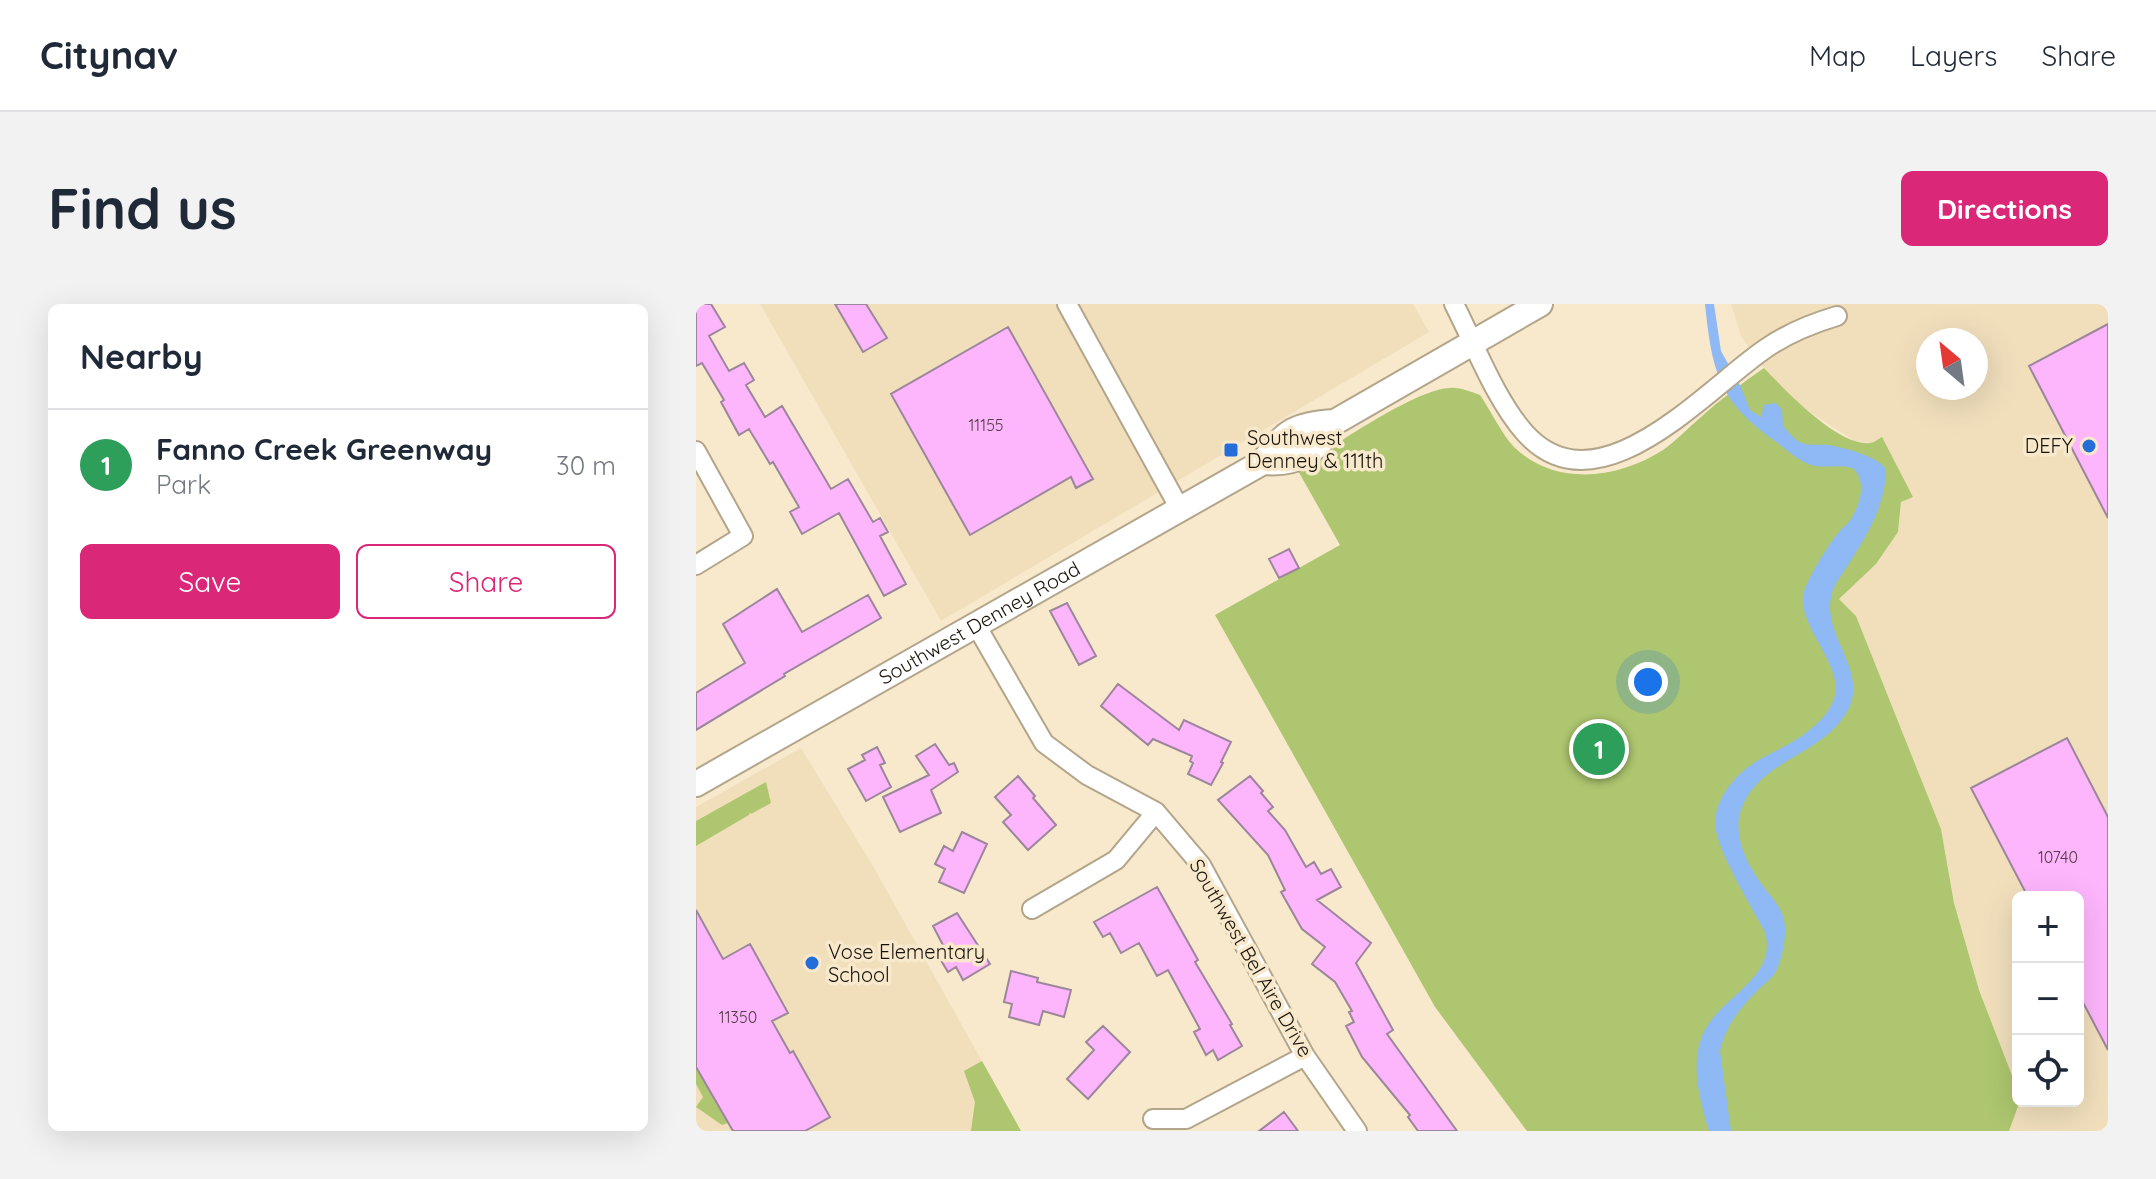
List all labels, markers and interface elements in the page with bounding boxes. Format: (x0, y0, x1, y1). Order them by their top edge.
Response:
text: Citynav (40, 31, 178, 79)
text: Map (1809, 38, 1866, 73)
text: Layers (1910, 38, 1997, 73)
text: Share (2041, 38, 2116, 73)
button: Directions (1901, 171, 2108, 246)
text: Find us (48, 173, 237, 243)
north arrow (1916, 328, 1988, 400)
text: Nearby (80, 335, 203, 378)
house number: 11155 (968, 415, 1004, 435)
place label: Southwest Denney & 111th (1247, 425, 1383, 473)
text: Fanno Creek Greenway (156, 430, 492, 468)
place label: DEFY (2025, 433, 2073, 458)
marker: DEFY (2080, 437, 2098, 455)
marker: Southwest Denney & 111th (1222, 441, 1240, 459)
text: 1 (101, 449, 111, 482)
text: 30 m (556, 449, 616, 482)
text: Park (156, 468, 211, 501)
button: Save (80, 544, 340, 619)
button: Share (356, 544, 616, 619)
street label: Southwest Denney Road (874, 556, 1084, 690)
your location (1628, 662, 1668, 702)
pin: 1 (1573, 719, 1625, 779)
house number: 10740 (2038, 847, 2078, 867)
street label: Southwest Bel Aire Drive (1184, 854, 1318, 1061)
map controls (2012, 891, 2084, 1107)
button: + (2012, 891, 2084, 963)
place label: Vose Elementary School (828, 939, 985, 987)
marker: Vose Elementary School (803, 954, 821, 972)
button: − (2012, 963, 2084, 1035)
house number: 11350 (719, 1007, 757, 1027)
button: locate (2012, 1035, 2084, 1107)

